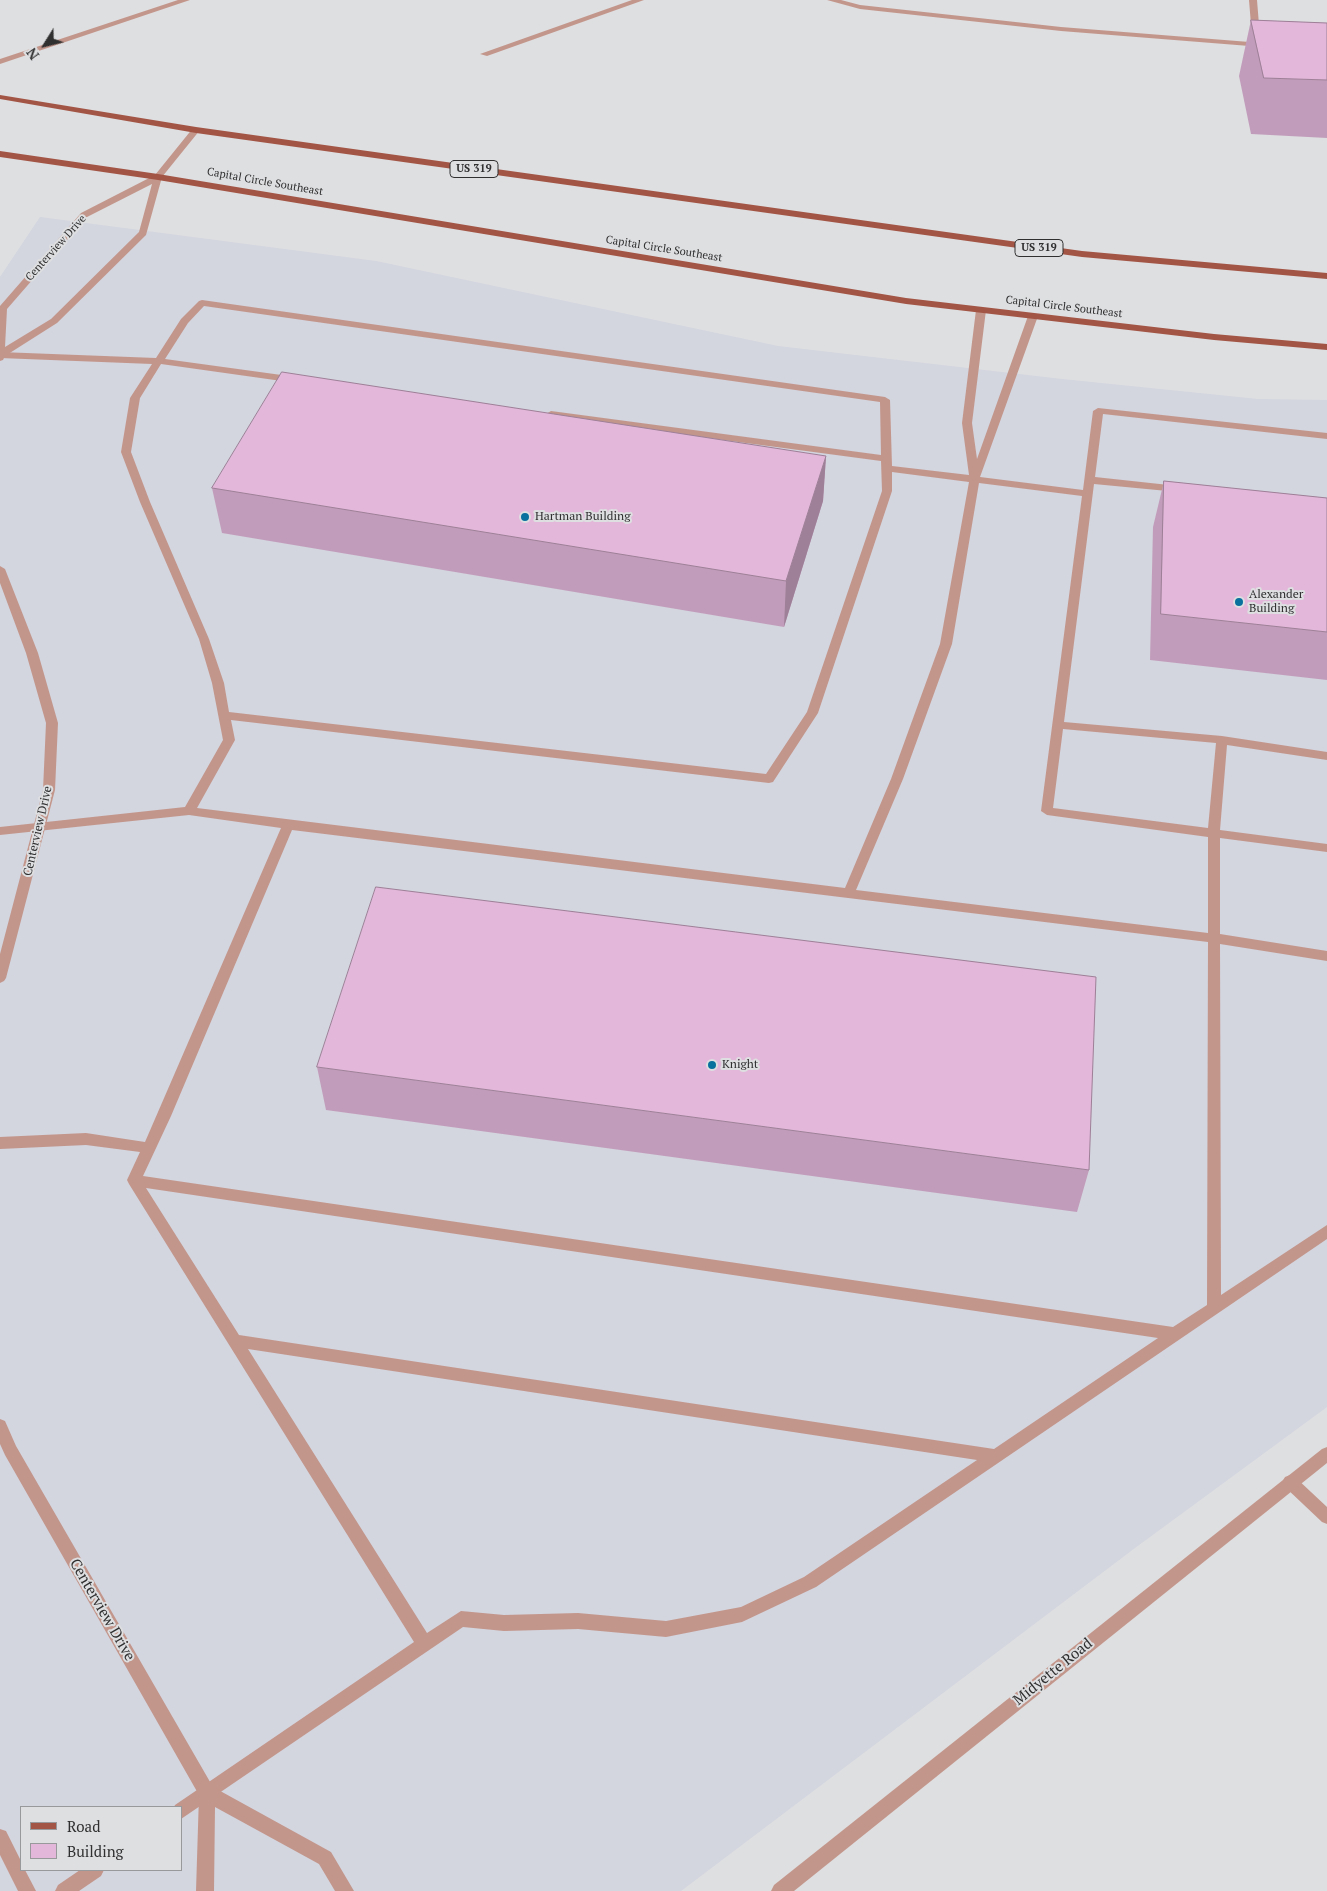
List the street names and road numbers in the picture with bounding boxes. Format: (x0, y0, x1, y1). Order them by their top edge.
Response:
road number: US 319 (450, 160, 498, 178)
street label: Capital Circle Southeast (206, 165, 324, 199)
street label: Centerview Drive (23, 212, 89, 284)
street label: Capital Circle Southeast (605, 233, 723, 265)
road number: US 319 (1015, 240, 1063, 256)
street label: Capital Circle Southeast (1005, 293, 1123, 321)
street label: Centerview Drive (21, 785, 55, 877)
street label: Centerview Drive (65, 1556, 139, 1664)
street label: Midyette Road (1010, 1635, 1096, 1709)

